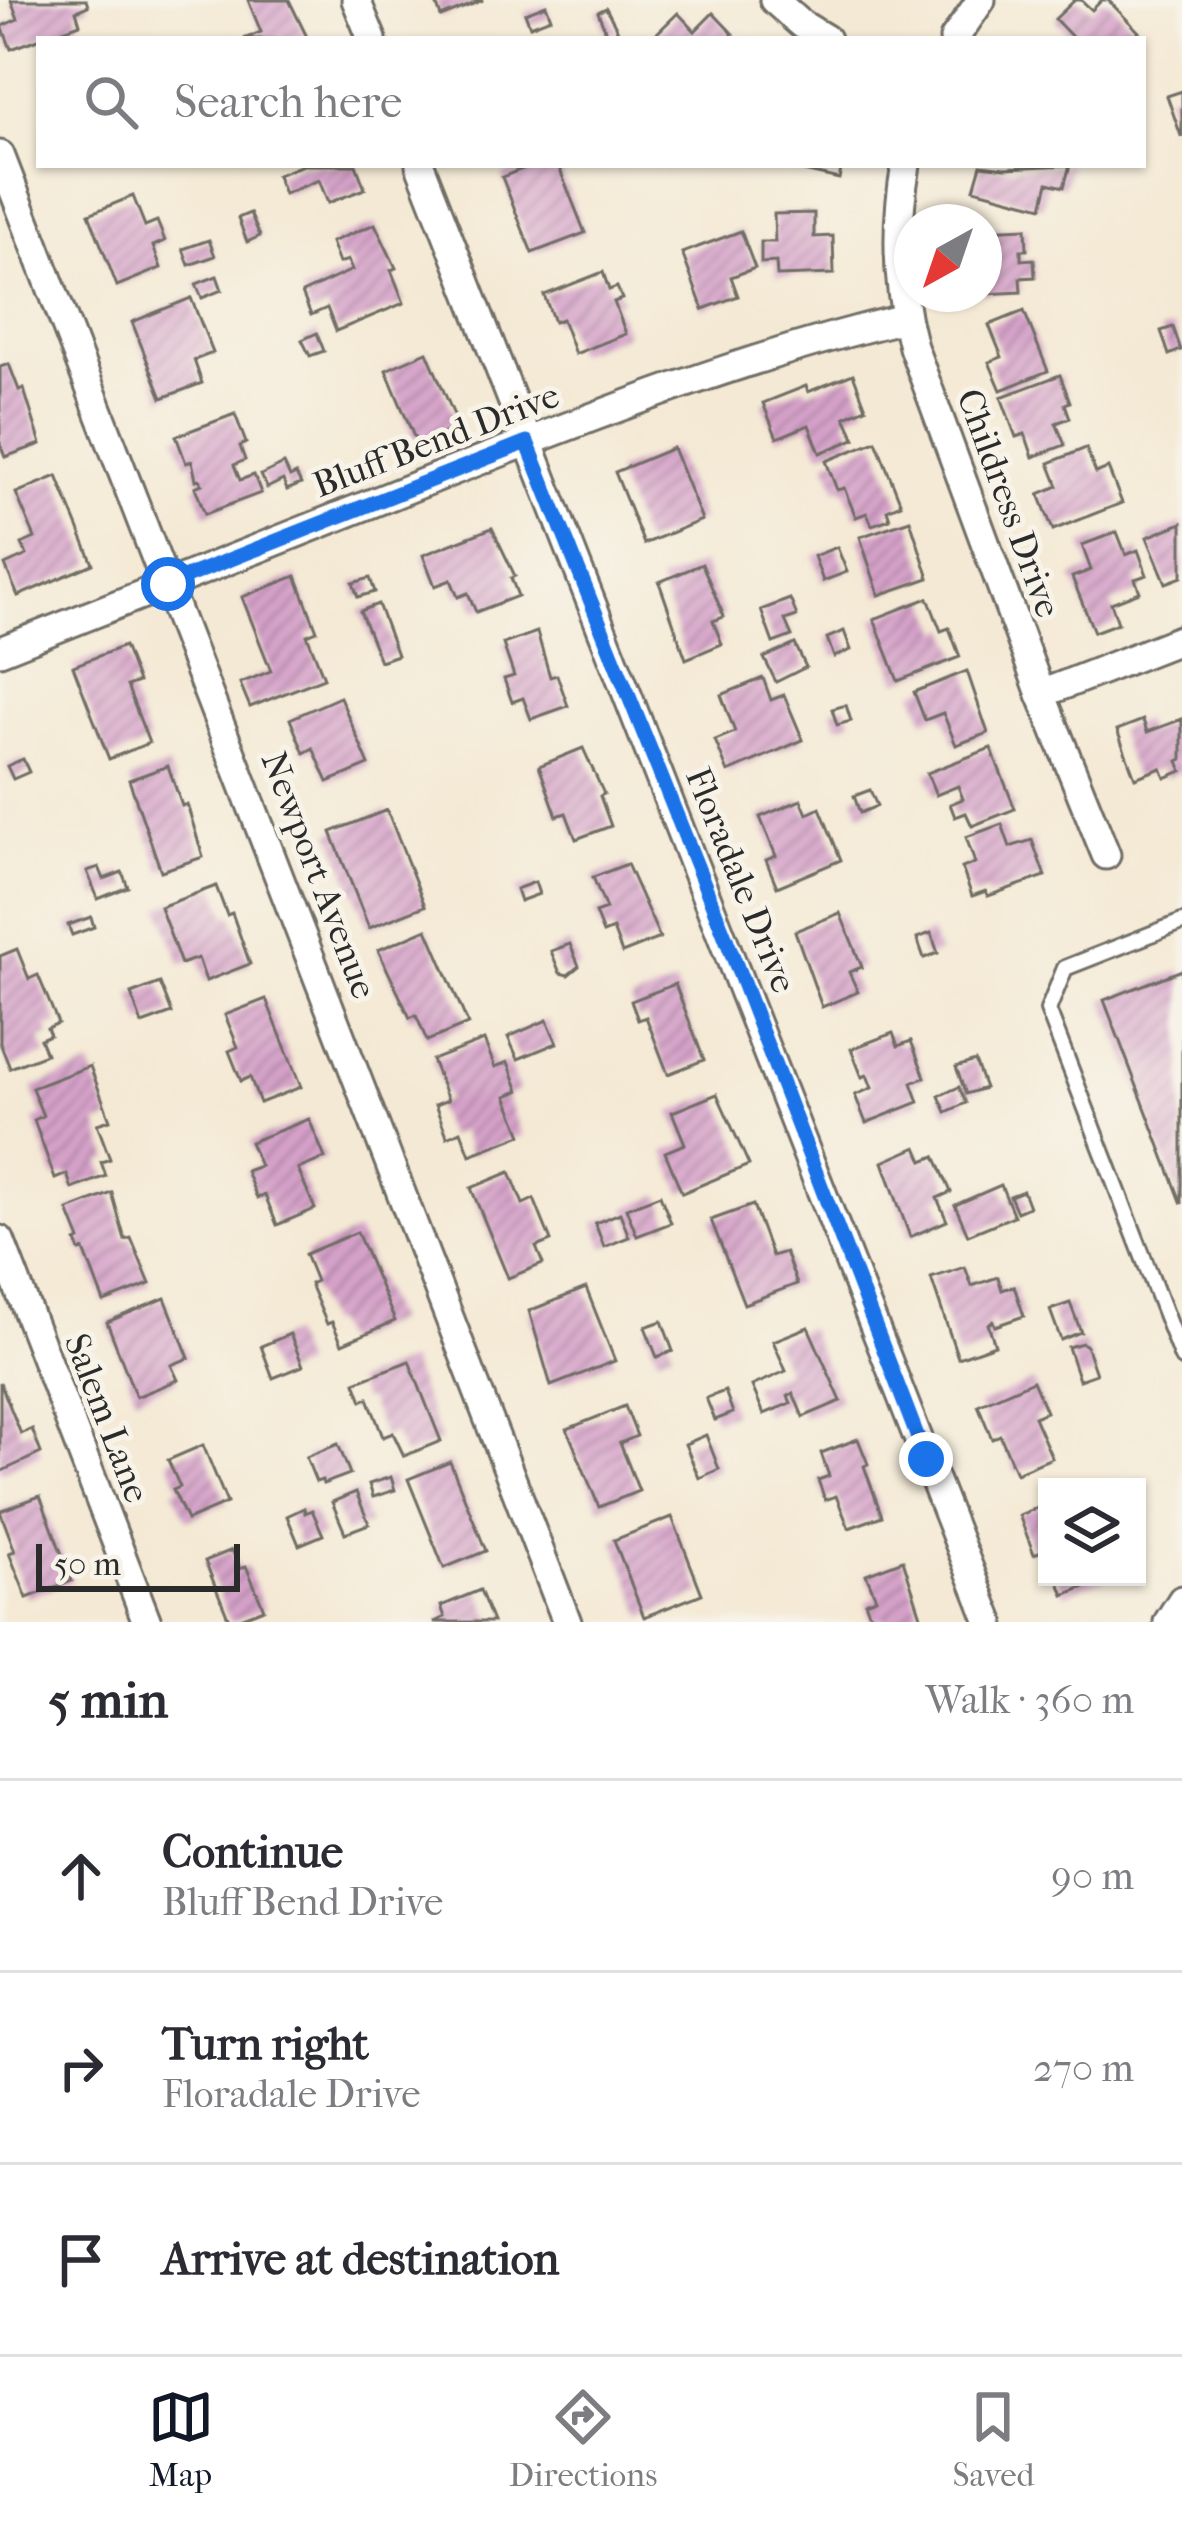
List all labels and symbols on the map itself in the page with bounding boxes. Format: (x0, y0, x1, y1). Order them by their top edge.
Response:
north arrow (894, 204, 1002, 312)
street label: Bluff Bend Drive (307, 374, 565, 506)
street label: Childress Drive (948, 383, 1070, 623)
route start (141, 557, 195, 611)
street label: Newport Avenue (253, 746, 385, 1004)
street label: Floradale Drive (677, 761, 805, 999)
street label: Salem Lane (56, 1328, 158, 1508)
route end (899, 1432, 953, 1486)
scale bar (36, 1538, 240, 1591)

